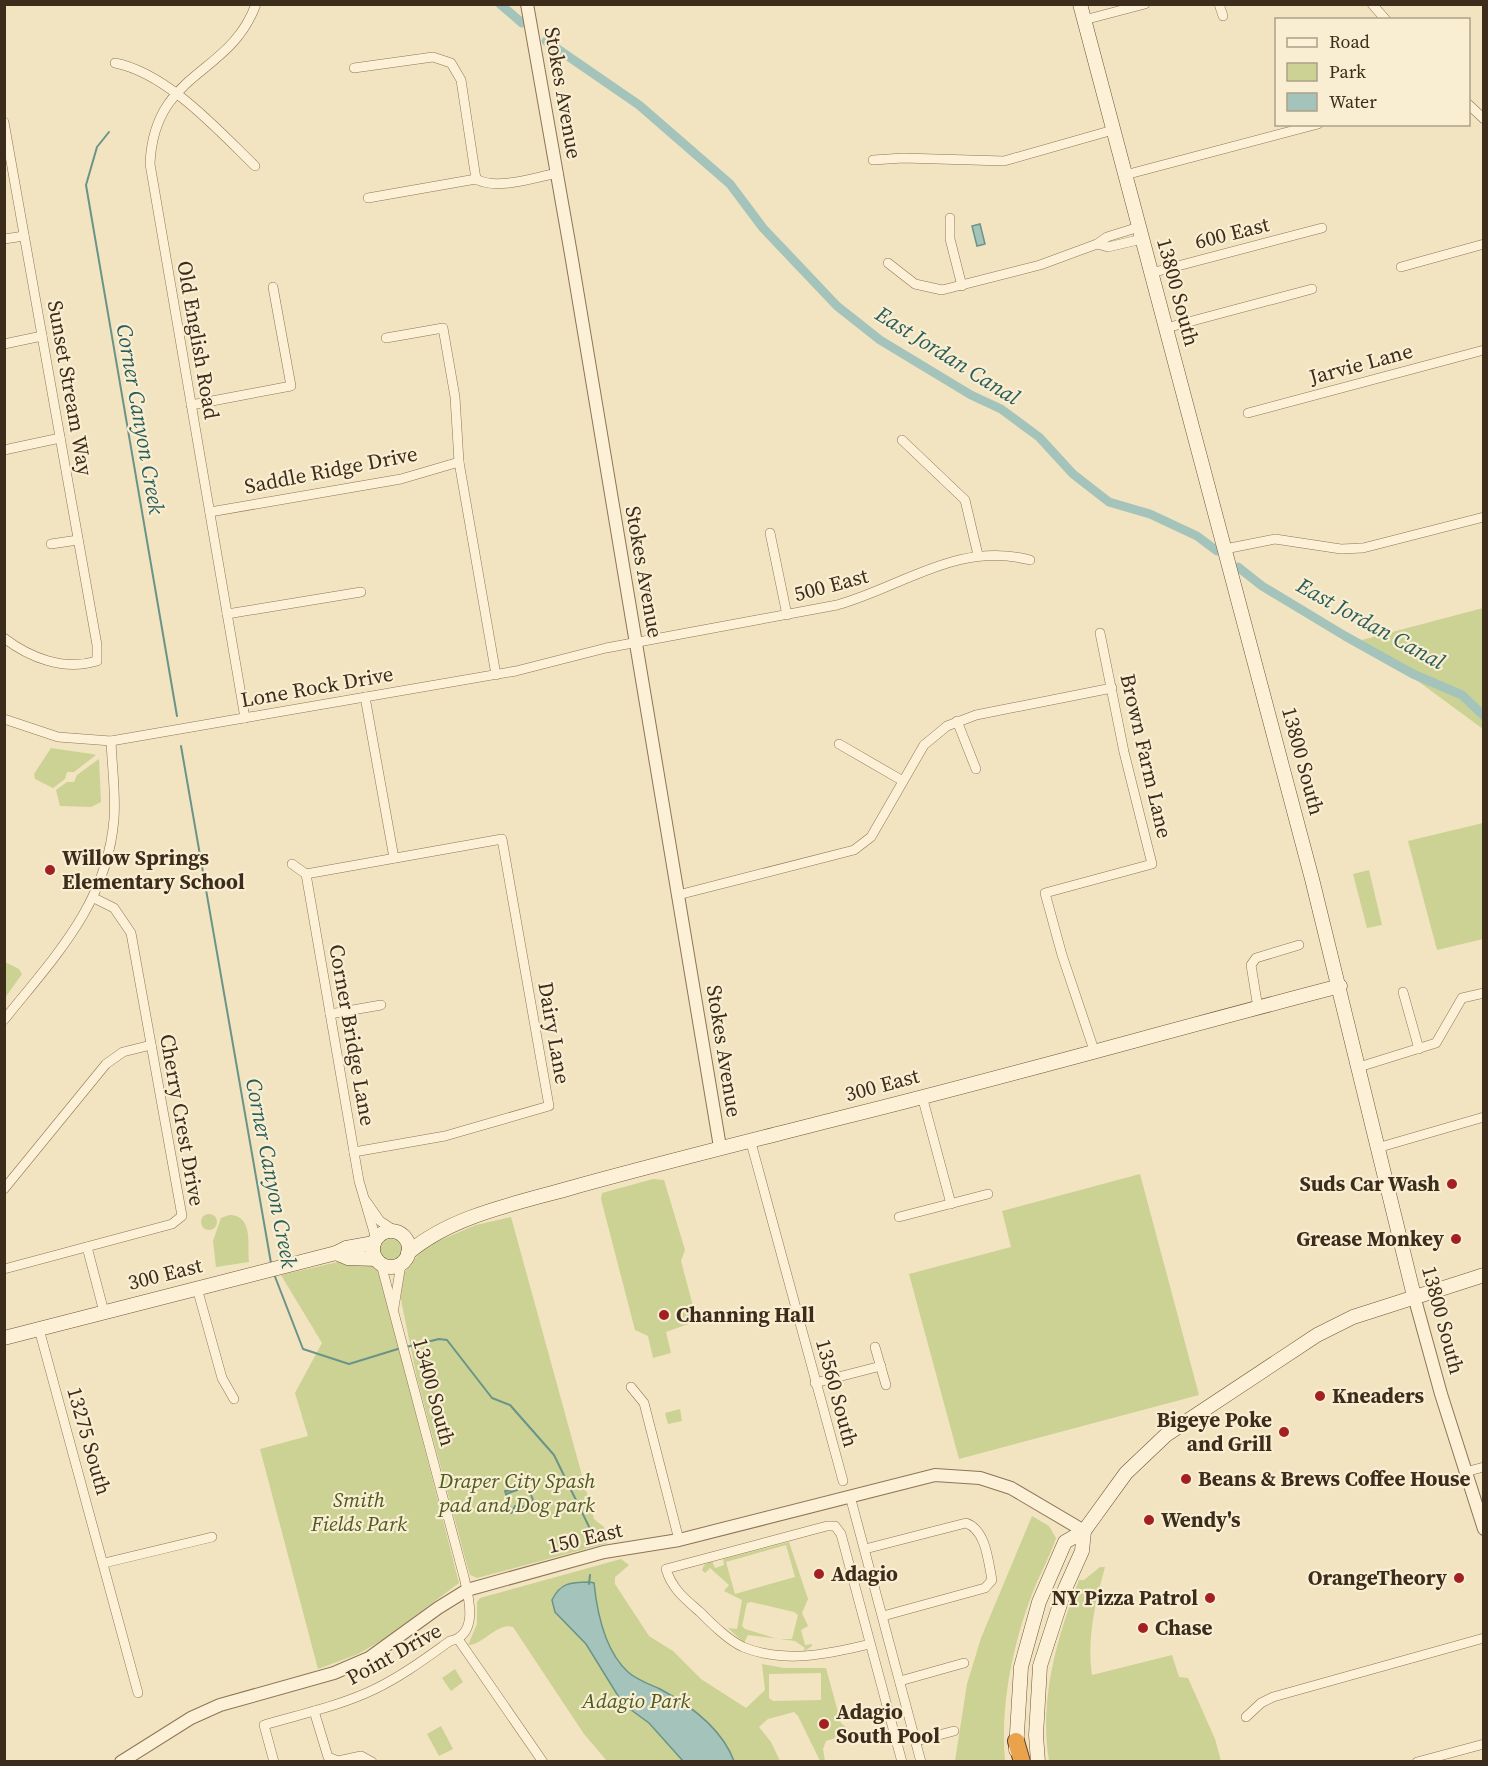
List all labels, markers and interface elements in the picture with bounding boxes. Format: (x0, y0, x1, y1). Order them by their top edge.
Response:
legend (1275, 18, 1470, 126)
street label: Stokes Avenue (538, 25, 589, 161)
text: Road (1329, 29, 1370, 54)
text: Park (1329, 59, 1366, 84)
text: Water (1329, 89, 1377, 114)
street label: 600 East (1192, 209, 1272, 256)
street label: 13800 South (1150, 234, 1207, 349)
street label: Old English Road (170, 258, 227, 422)
street label: Sunset Stream Way (41, 298, 100, 478)
water label: East Jordan Canal (869, 298, 1027, 412)
water label: Corner Canyon Creek (109, 321, 173, 517)
street label: Jarvie Lane (1305, 336, 1416, 391)
street label: Saddle Ridge Drive (242, 439, 420, 501)
street label: Stokes Avenue (619, 504, 670, 640)
street label: 500 East (791, 561, 871, 608)
water label: East Jordan Canal (1291, 569, 1451, 677)
street label: Lone Rock Drive (238, 659, 395, 714)
street label: Brown Farm Lane (1113, 671, 1180, 841)
street label: 13800 South (1275, 703, 1332, 818)
place label: Willow Springs Elementary School (62, 843, 245, 896)
marker: Willow Springs Elementary School (43, 863, 57, 877)
street label: Corner Bridge Lane (322, 942, 383, 1128)
street label: Dairy Lane (531, 980, 578, 1086)
street label: Stokes Avenue (700, 983, 749, 1119)
street label: Cherry Crest Drive (153, 1032, 212, 1208)
street label: 300 East (842, 1061, 922, 1108)
water label: Corner Canyon Creek (239, 1076, 305, 1271)
place label: Suds Car Wash (1300, 1169, 1440, 1198)
marker: Suds Car Wash (1445, 1177, 1459, 1191)
place label: Grease Monkey (1296, 1224, 1445, 1253)
marker: Grease Monkey (1449, 1232, 1463, 1246)
street label: 300 East (125, 1250, 205, 1297)
street label: 13800 South (1415, 1262, 1472, 1377)
place label: Channing Hall (676, 1300, 815, 1329)
marker: Channing Hall (657, 1308, 671, 1322)
street label: 13400 South (406, 1334, 463, 1449)
street label: 13560 South (809, 1335, 866, 1450)
place label: Kneaders (1332, 1381, 1425, 1410)
street label: 13275 South (60, 1383, 119, 1498)
marker: Kneaders (1313, 1389, 1327, 1403)
place label: Bigeye Poke and Grill (1156, 1405, 1272, 1458)
marker: Bigeye Poke and Grill (1277, 1425, 1291, 1439)
place label: Beans & Brews Coffee House (1198, 1464, 1471, 1493)
park label: Draper City Spash pad and Dog park (437, 1466, 596, 1519)
marker: Beans & Brews Coffee House (1179, 1472, 1193, 1486)
park label: Smith Fields Park (310, 1485, 407, 1538)
place label: Wendy's (1161, 1505, 1241, 1534)
marker: Wendy's (1142, 1513, 1156, 1527)
street label: 150 East (545, 1515, 625, 1560)
place label: Adagio (831, 1559, 898, 1588)
place label: OrangeTheory (1308, 1563, 1448, 1592)
marker: Adagio (812, 1567, 826, 1581)
marker: OrangeTheory (1452, 1571, 1466, 1585)
place label: NY Pizza Patrol (1052, 1583, 1198, 1612)
marker: NY Pizza Patrol (1203, 1591, 1217, 1605)
place label: Chase (1155, 1613, 1213, 1642)
street label: Point Drive (341, 1615, 447, 1692)
marker: Chase (1136, 1621, 1150, 1635)
park label: Adagio Park (581, 1686, 690, 1715)
place label: Adagio South Pool (836, 1697, 940, 1750)
marker: Adagio South Pool (817, 1717, 831, 1731)

